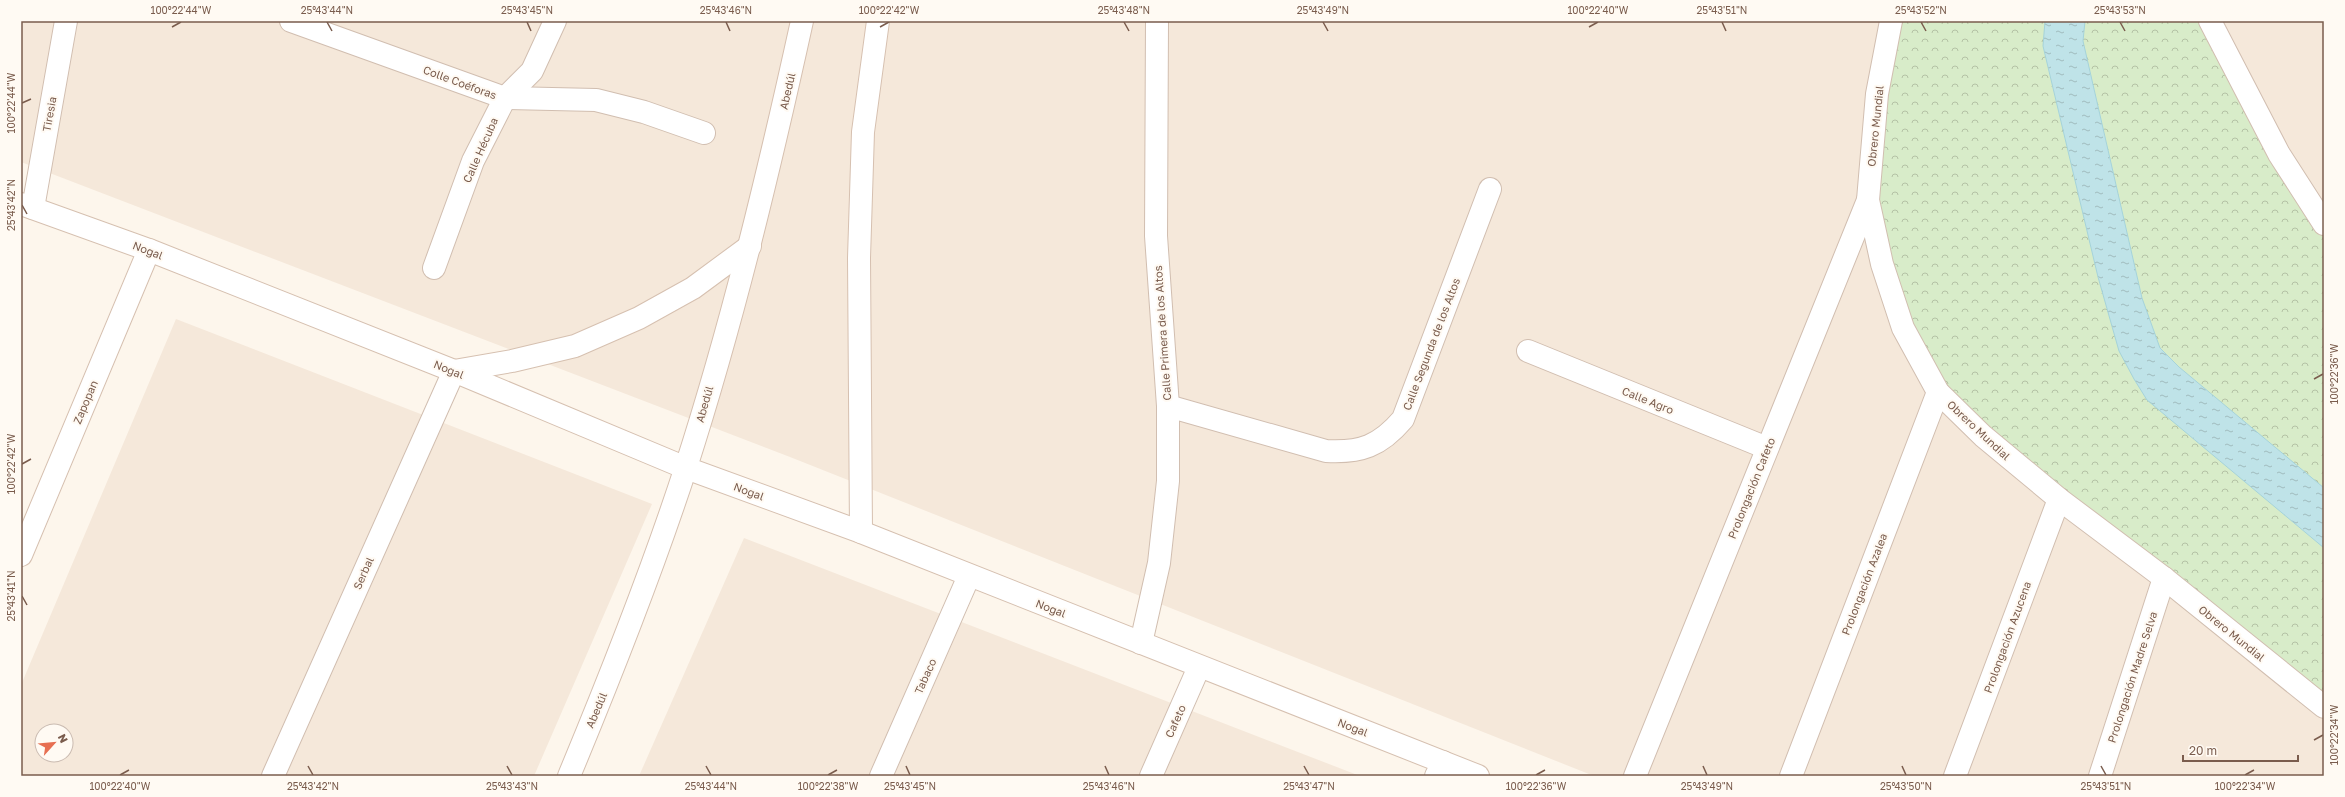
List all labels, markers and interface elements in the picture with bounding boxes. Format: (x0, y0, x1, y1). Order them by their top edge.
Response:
text: 100°22'44"W (151, 4, 212, 16)
text: 25°43'44"N (301, 4, 353, 16)
text: 25°43'45"N (501, 4, 553, 16)
text: 25°43'46"N (700, 4, 752, 16)
text: 100°22'42"W (859, 4, 920, 16)
text: 25°43'48"N (1098, 4, 1150, 16)
text: 25°43'49"N (1297, 4, 1349, 16)
text: 100°22'40"W (1568, 4, 1629, 16)
text: 25°43'51"N (1697, 4, 1747, 16)
text: 25°43'52"N (1895, 4, 1947, 16)
text: 25°43'53"N (2094, 4, 2146, 16)
street label: Colle Coéforas (421, 63, 499, 101)
street label: Abedúl (776, 71, 798, 111)
text: 100°22'44"W (5, 72, 17, 133)
street label: Obrero Mundial (1864, 84, 1886, 167)
street label: Tiresia (40, 95, 58, 133)
street label: Calle Hécuba (460, 115, 500, 185)
text: 25°43'42"N (5, 179, 17, 231)
street label: Nogal (131, 238, 165, 262)
street label: Calle Primera de los Altos (1151, 265, 1173, 401)
street label: Calle Segunda de los Altos (1400, 276, 1462, 412)
text: 100°22'36"W (2328, 343, 2340, 404)
street label: Nogal (432, 357, 466, 381)
street label: Zapopan (70, 378, 100, 426)
street label: Abedúl (693, 384, 716, 424)
street label: Calle Agro (1620, 384, 1676, 416)
street label: Obrero Mundial (1945, 398, 2014, 463)
text: 100°22'42"W (5, 433, 17, 494)
street label: Prolongación Cafeto (1725, 435, 1777, 540)
street label: Nogal (732, 480, 766, 503)
street label: Prolongación Azalea (1839, 531, 1889, 637)
street label: Serbal (350, 554, 376, 591)
text: 25°43'41"N (5, 570, 17, 622)
street label: Prolongación Azucena (1981, 579, 2033, 695)
street label: Nogal (1034, 596, 1068, 620)
street label: Obrero Mundial (2196, 602, 2268, 664)
street label: Prolongación Madre Selva (2105, 610, 2159, 744)
street label: Tabaco (911, 656, 939, 696)
street label: Abedúl (583, 690, 609, 730)
street label: Cafeto (1162, 702, 1188, 740)
text: 100°22'34"W (2328, 704, 2340, 765)
street label: Nogal (1336, 715, 1370, 739)
north arrow (34, 723, 74, 763)
text: N (56, 732, 71, 745)
scale bar (2183, 737, 2298, 763)
text: 20 m (2189, 743, 2217, 758)
text: 100°22'40"W (90, 780, 151, 792)
text: 25°43'42"N (287, 780, 339, 792)
text: 25°43'43"N (486, 780, 538, 792)
text: 25°43'44"N (685, 780, 737, 792)
text: 100°22'38"W (798, 780, 859, 792)
text: 25°43'45"N (884, 780, 936, 792)
text: 25°43'46"N (1083, 780, 1135, 792)
text: 25°43'47"N (1283, 780, 1335, 792)
text: 100°22'36"W (1506, 780, 1567, 792)
text: 25°43'49"N (1681, 780, 1733, 792)
text: 25°43'50"N (1880, 780, 1932, 792)
text: 25°43'51"N (2081, 780, 2131, 792)
text: 100°22'34"W (2215, 780, 2276, 792)

